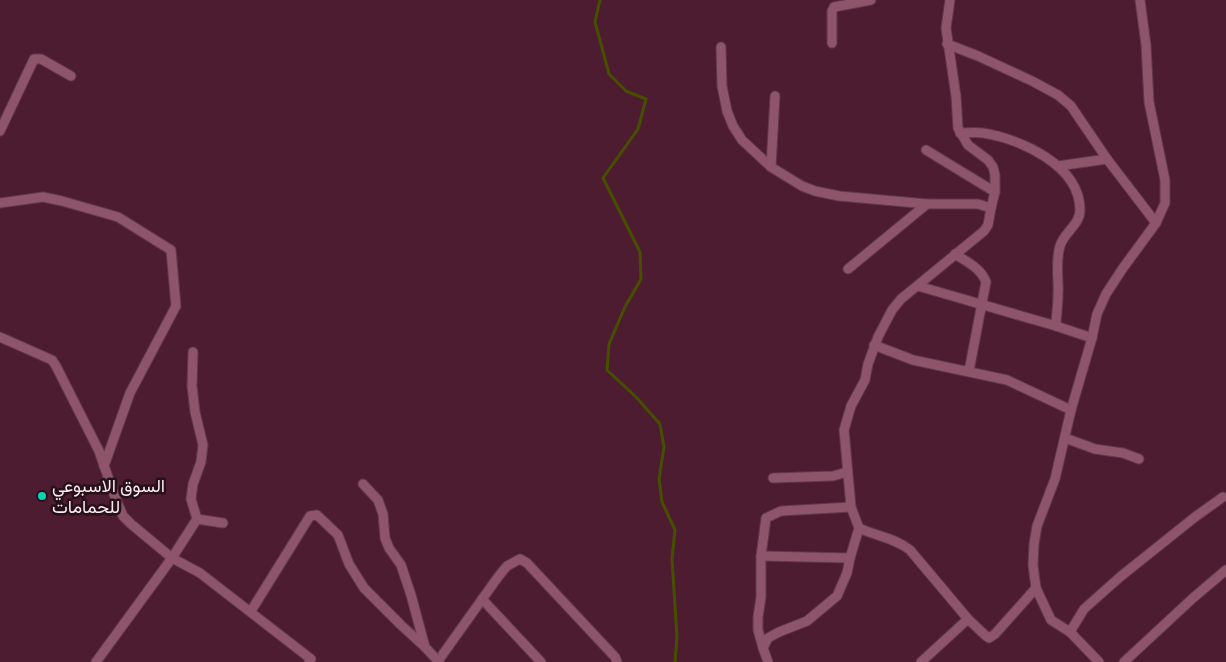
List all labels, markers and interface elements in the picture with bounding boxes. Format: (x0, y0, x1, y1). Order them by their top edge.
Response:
place label: السوق الاسبوعي للحمامات (52, 475, 165, 518)
marker: السوق الاسبوعي للحمامات (36, 490, 48, 502)

